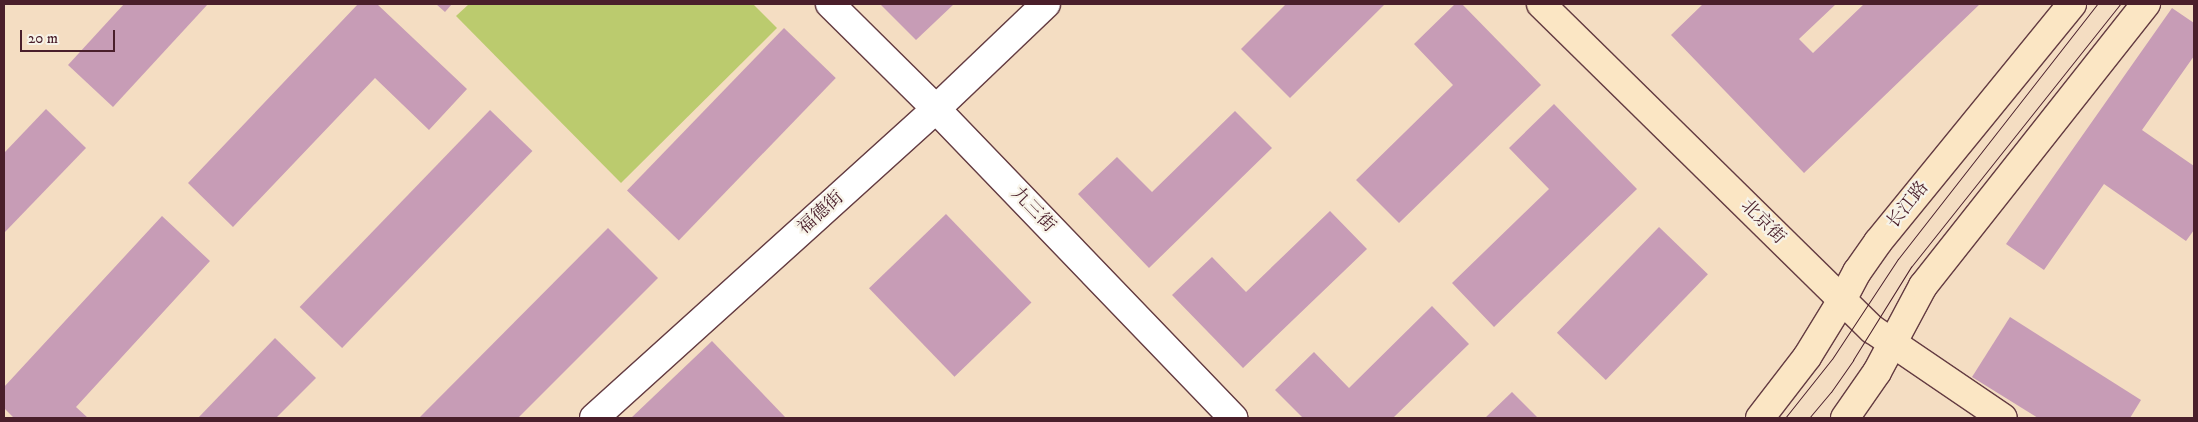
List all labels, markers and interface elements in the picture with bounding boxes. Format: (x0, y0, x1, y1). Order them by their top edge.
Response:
scale bar (22, 20, 118, 52)
text: 20 m (28, 29, 58, 48)
street label: 长江路 (1883, 177, 1933, 233)
street label: 九三街 (1006, 183, 1060, 237)
street label: 福德街 (794, 187, 848, 239)
street label: 北京街 (1736, 195, 1790, 249)

